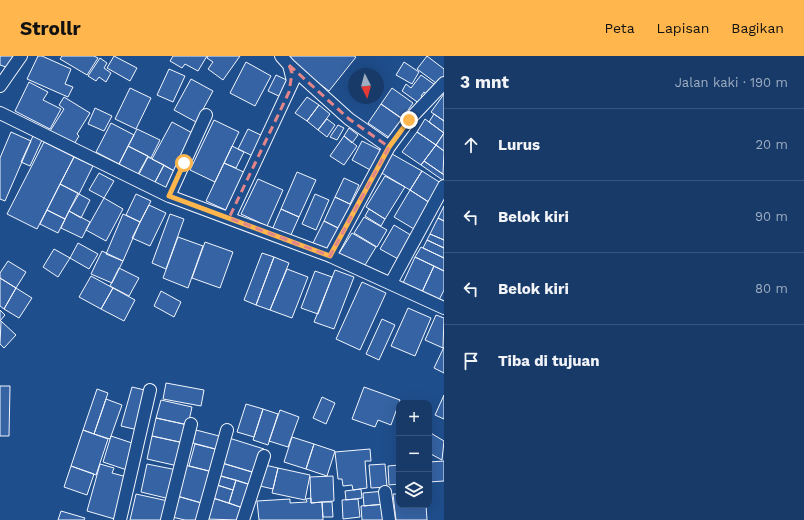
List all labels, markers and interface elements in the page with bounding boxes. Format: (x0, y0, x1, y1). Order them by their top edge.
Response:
text: Strollr (20, 17, 81, 40)
text: Peta (605, 20, 635, 36)
text: Lapisan (657, 20, 709, 36)
text: Bagikan (731, 20, 784, 36)
north arrow (348, 68, 384, 104)
text: 3 mnt (460, 72, 509, 92)
text: Jalan kaki · 190 m (675, 75, 788, 90)
route end (400, 111, 418, 129)
icon: ahead (460, 134, 482, 156)
text: Lurus (498, 136, 540, 154)
text: 20 m (756, 137, 788, 152)
route start (175, 154, 193, 172)
icon: left (460, 206, 482, 228)
text: Belok kiri (498, 208, 569, 226)
text: 90 m (755, 209, 788, 224)
icon: left (460, 278, 482, 300)
text: Belok kiri (498, 280, 569, 298)
text: 80 m (755, 281, 788, 296)
icon: arrive (460, 350, 482, 372)
text: Tiba di tujuan (498, 352, 600, 370)
map controls (396, 400, 432, 508)
button: + (396, 400, 432, 436)
button: − (396, 436, 432, 472)
button: layers (396, 472, 432, 508)

